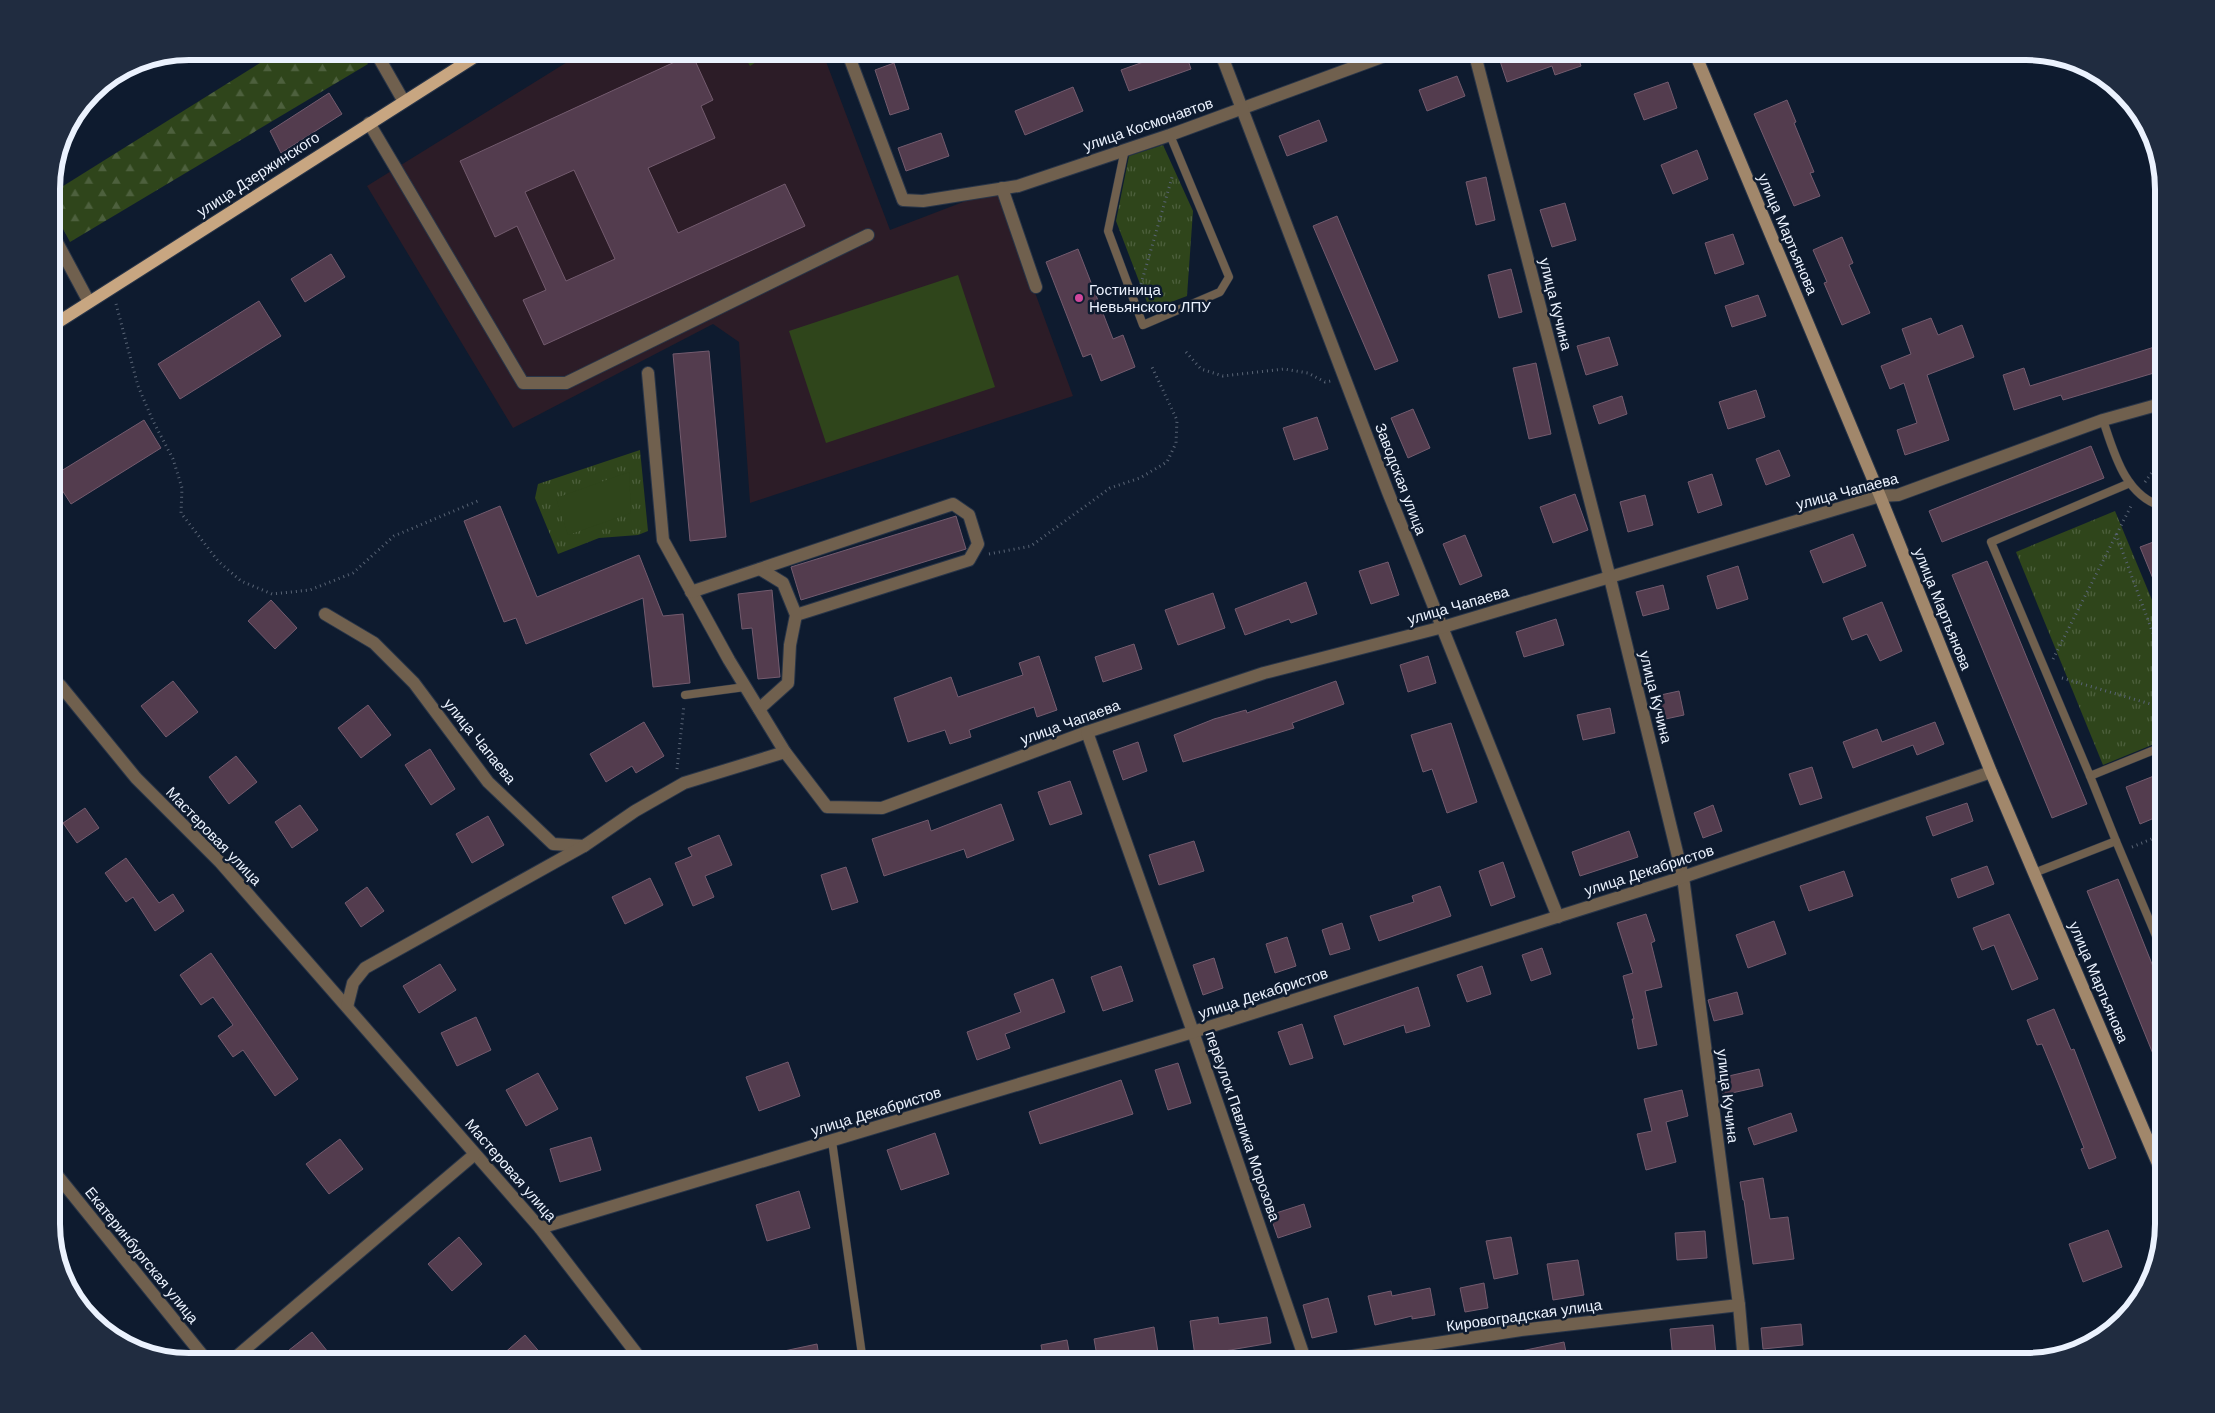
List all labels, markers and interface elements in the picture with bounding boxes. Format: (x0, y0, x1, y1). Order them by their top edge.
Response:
street label: улица Космонавтов (1081, 94, 1215, 154)
street label: улица Дзержинского (194, 128, 322, 220)
street label: улица Мартьянова (1755, 171, 1821, 298)
street label: улица Кучина (1536, 256, 1576, 353)
place label: Гостиница Невьянского ЛПУ (1089, 281, 1211, 315)
marker: Гостиница Невьянского ЛПУ (1073, 292, 1085, 304)
street label: Заводская улица (1372, 421, 1430, 538)
street label: улица Чапаева (1794, 469, 1900, 513)
street label: улица Мартьянова (1911, 546, 1975, 673)
street label: улица Чапаева (1405, 582, 1511, 628)
street label: улица Кучина (1636, 649, 1676, 746)
street label: улица Чапаева (440, 695, 520, 788)
street label: улица Чапаева (1018, 696, 1123, 748)
street label: Мастеровая улица (163, 783, 266, 889)
street label: улица Декабристов (1582, 841, 1716, 899)
street label: улица Мартьянова (2066, 919, 2132, 1046)
street label: улица Декабристов (1196, 964, 1330, 1022)
street label: переулок Павлика Морозова (1202, 1029, 1284, 1224)
street label: улица Кучина (1714, 1048, 1742, 1145)
street label: улица Декабристов (809, 1083, 943, 1139)
street label: Мастеровая улица (462, 1115, 560, 1225)
street label: Екатеринбургская улица (82, 1183, 203, 1327)
street label: Кировоградская улица (1445, 1296, 1604, 1334)

